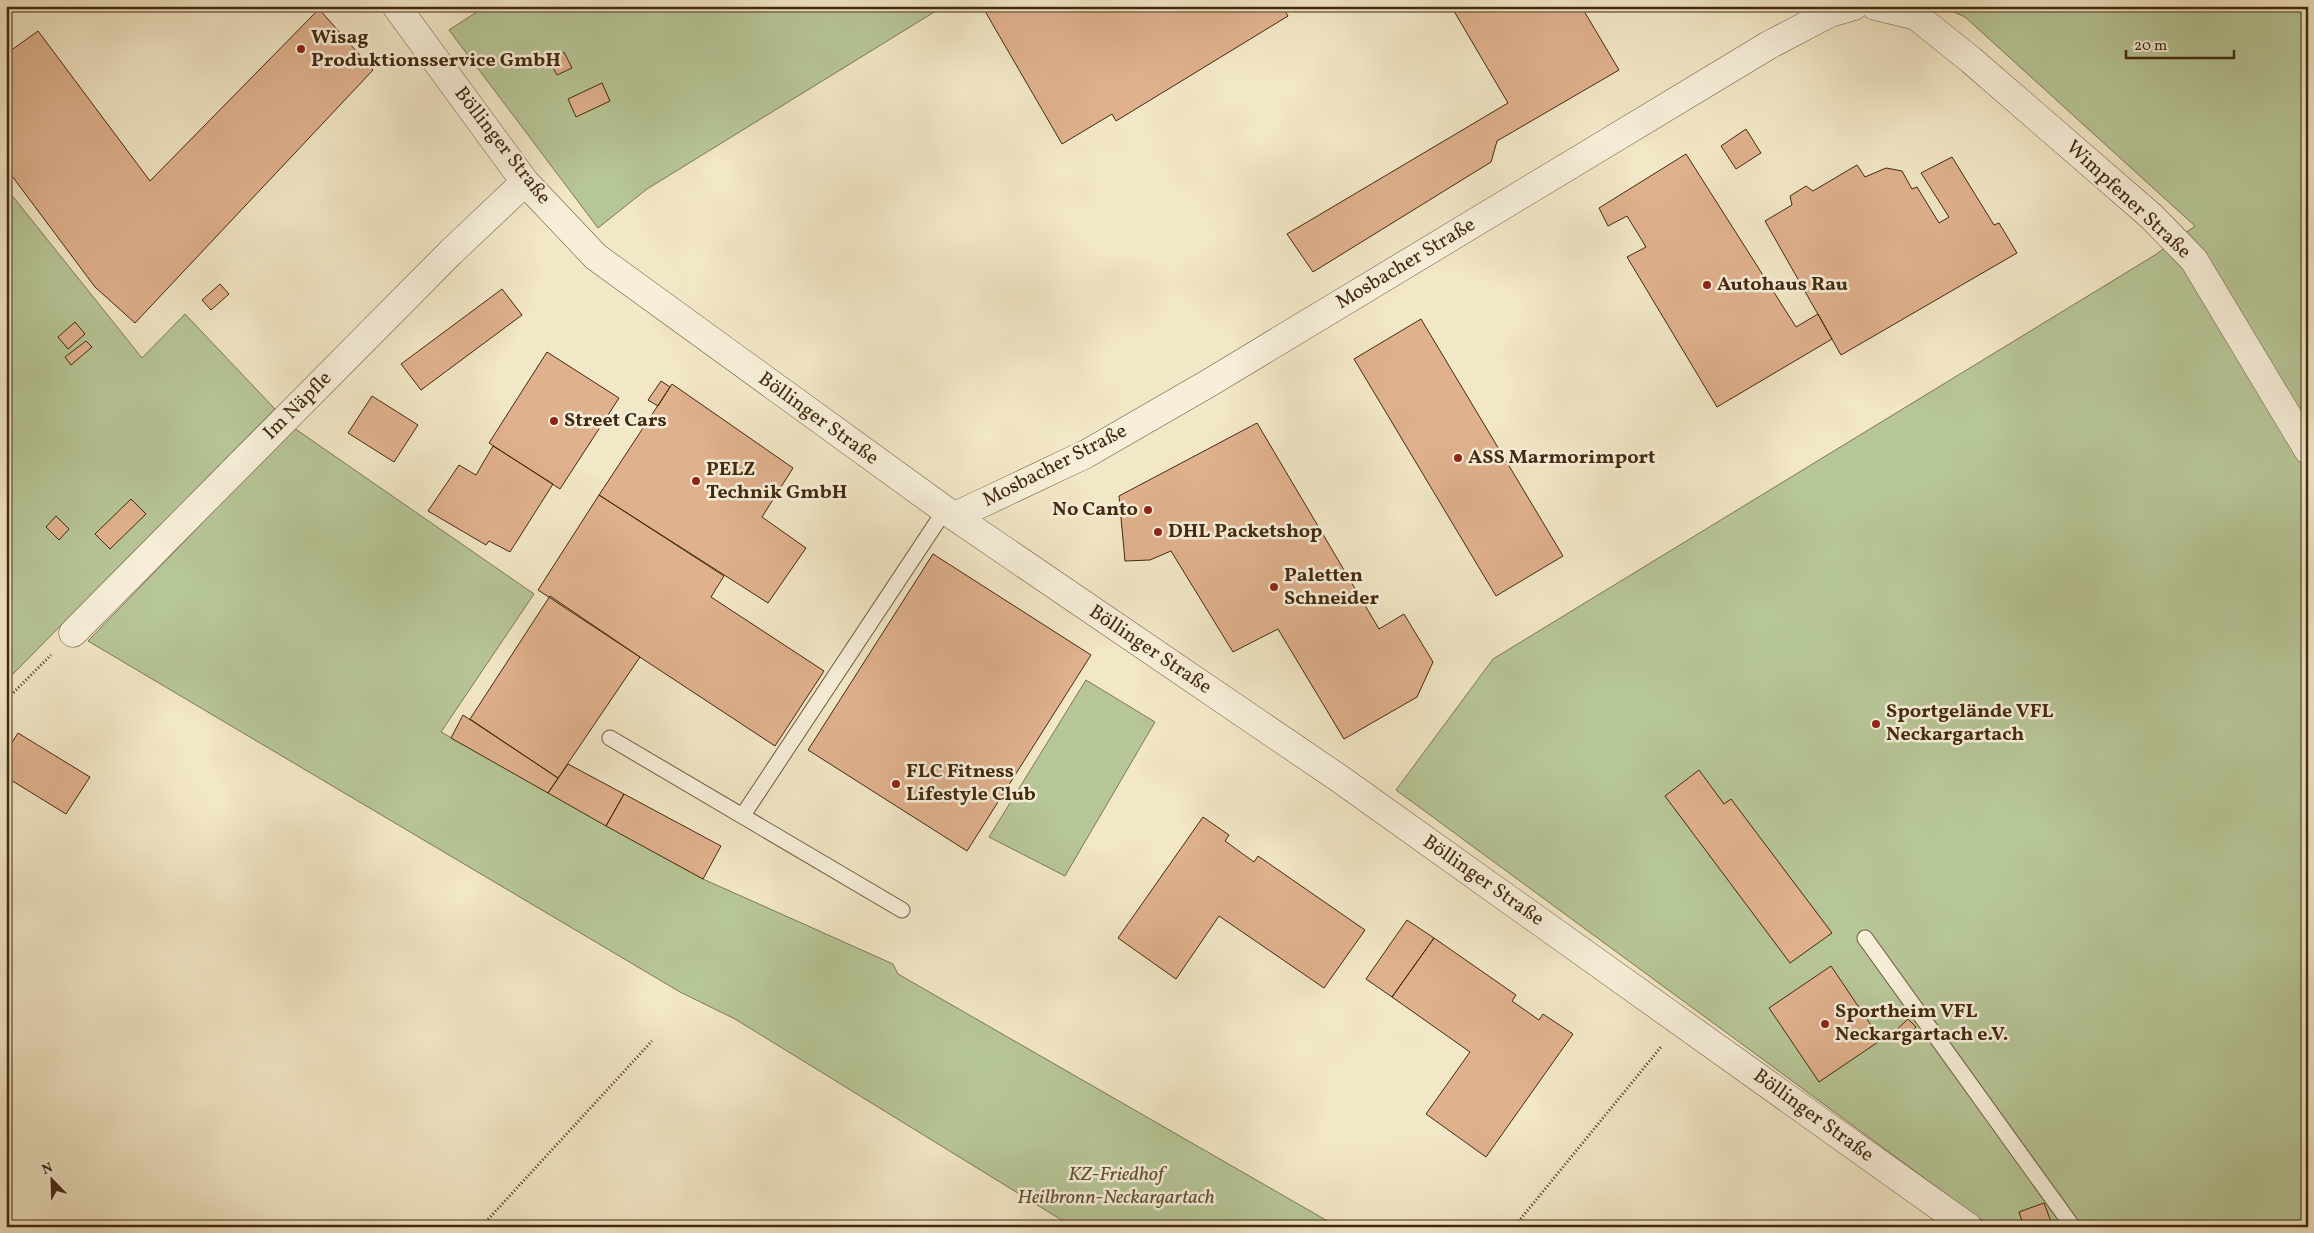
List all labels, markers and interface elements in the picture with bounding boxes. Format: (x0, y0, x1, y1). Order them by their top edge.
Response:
place label: Wisag Produktionsservice GmbH (311, 24, 561, 75)
scale bar (2126, 28, 2234, 60)
text: 20 m (2134, 36, 2167, 57)
marker: Wisag Produktionsservice GmbH (295, 43, 307, 55)
street label: Böllinger Straße (447, 81, 557, 211)
street label: Wimpfener Straße (2059, 134, 2197, 266)
street label: Mosbacher Straße (1331, 211, 1481, 317)
place label: Autohaus Rau (1717, 271, 1848, 299)
marker: Autohaus Rau (1701, 279, 1713, 291)
street label: Im Näpfle (257, 365, 339, 447)
street label: Böllinger Straße (752, 366, 884, 472)
place label: Street Cars (564, 407, 667, 435)
marker: Street Cars (548, 415, 560, 427)
street label: Mosbacher Straße (978, 418, 1132, 514)
place label: ASS Marmorimport (1468, 444, 1656, 472)
marker: ASS Marmorimport (1452, 452, 1464, 464)
place label: PELZ Technik GmbH (706, 456, 847, 507)
marker: PELZ Technik GmbH (690, 475, 702, 487)
place label: No Canto (1052, 496, 1138, 524)
marker: No Canto (1142, 504, 1154, 516)
place label: DHL Packetshop (1168, 518, 1322, 546)
marker: DHL Packetshop (1152, 526, 1164, 538)
place label: Paletten Schneider (1284, 562, 1380, 613)
marker: Paletten Schneider (1268, 581, 1280, 593)
street label: Böllinger Straße (1083, 598, 1217, 702)
place label: Sportgelände VFL Neckargartach (1886, 698, 2054, 749)
marker: Sportgelände VFL Neckargartach (1870, 718, 1882, 730)
place label: FLC Fitness Lifestyle Club (906, 758, 1036, 809)
marker: FLC Fitness Lifestyle Club (890, 778, 902, 790)
street label: Böllinger Straße (1417, 829, 1549, 933)
place label: Sportheim VFL Neckargartach e.V. (1835, 998, 2008, 1049)
marker: Sportheim VFL Neckargartach e.V. (1819, 1018, 1831, 1030)
street label: Böllinger Straße (1747, 1063, 1879, 1169)
north arrow (28, 1156, 78, 1206)
text: N (39, 1159, 56, 1180)
park label: KZ-Friedhof Heilbronn-Neckargartach (1017, 1161, 1215, 1212)

